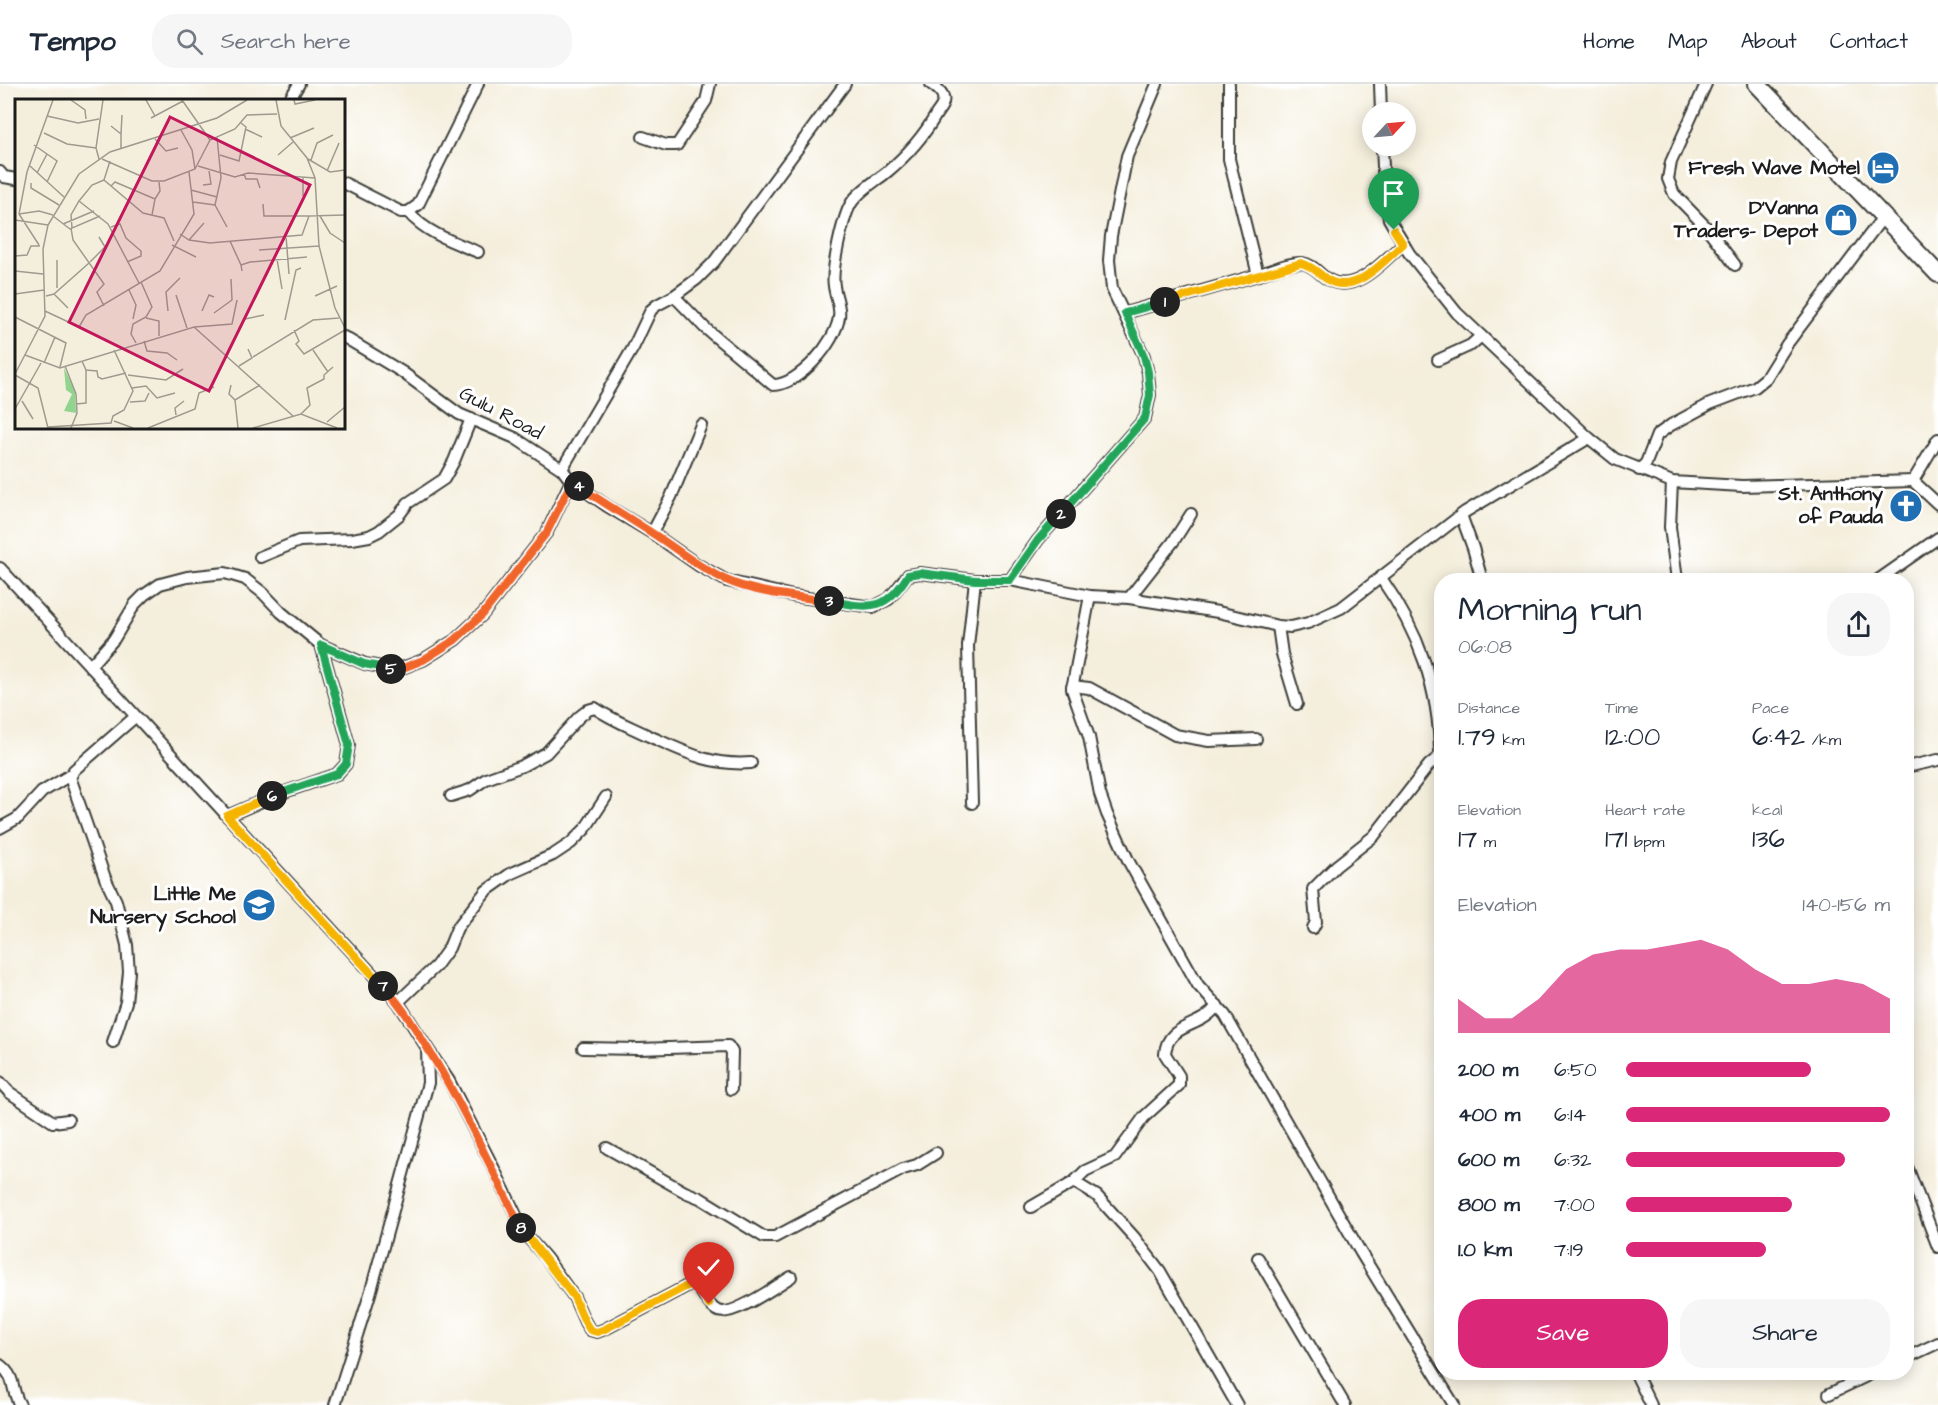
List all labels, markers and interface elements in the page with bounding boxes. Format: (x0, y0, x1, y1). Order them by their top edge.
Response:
search box (152, 14, 572, 68)
text: Tempo (30, 22, 116, 61)
icon: search (173, 25, 206, 58)
text: Search here (221, 26, 351, 57)
text: Home (1583, 27, 1635, 56)
text: Map (1668, 27, 1708, 56)
text: About (1741, 27, 1797, 56)
text: Contact (1830, 27, 1908, 56)
inset map (15, 99, 345, 429)
north arrow (1362, 102, 1416, 156)
map controls (1362, 102, 1416, 156)
hotel icon: Fresh Wave Motel (1865, 150, 1901, 186)
place label: Fresh Wave Motel (1688, 154, 1860, 182)
pin (1368, 168, 1419, 230)
icon: arrive (1377, 177, 1410, 210)
place label: D'Vanna Traders- Depot (1673, 194, 1819, 245)
shop icon: D'Vanna Traders- Depot (1823, 202, 1859, 238)
pin: 1 (1150, 287, 1180, 317)
text: 1 (1164, 291, 1166, 313)
street label: Gulu Road (454, 379, 548, 447)
pin: 4 (564, 471, 594, 501)
text: 4 (574, 475, 584, 497)
place label: St. Anthony of Pauda (1777, 480, 1884, 531)
church icon: St. Anthony of Pauda (1888, 488, 1924, 524)
pin: 2 (1046, 499, 1076, 529)
text: 2 (1056, 503, 1066, 525)
pin: 3 (814, 586, 844, 616)
text: Morning run (1458, 587, 1642, 633)
text: 3 (825, 590, 833, 612)
button: share (1827, 593, 1890, 656)
text: 06:08 (1458, 633, 1512, 661)
pin: 5 (376, 654, 406, 684)
text: 5 (385, 658, 397, 680)
text: Distance (1458, 697, 1520, 719)
text: Time (1605, 697, 1639, 719)
text: Pace (1752, 697, 1789, 719)
text: 1.79 (1458, 719, 1496, 755)
text: 12:00 (1605, 719, 1660, 755)
text: 6:42 (1752, 719, 1805, 755)
text: km (1496, 729, 1524, 751)
text: /km (1805, 729, 1841, 751)
pin: 6 (257, 781, 287, 811)
text: 6 (267, 785, 277, 807)
text: Elevation (1458, 799, 1521, 821)
text: Heart rate (1605, 799, 1685, 821)
text: kcal (1752, 799, 1783, 821)
text: 17 (1458, 821, 1477, 857)
text: 171 (1605, 821, 1628, 857)
text: 136 (1752, 821, 1785, 857)
text: m (1477, 831, 1496, 853)
text: bpm (1628, 831, 1664, 853)
place label: Little Me Nursery School (90, 880, 236, 932)
school or university icon: Little Me Nursery School (241, 887, 277, 923)
text: Elevation (1458, 891, 1537, 919)
text: 140–156 m (1802, 891, 1890, 919)
pin: 7 (368, 971, 398, 1001)
text: 7 (378, 975, 388, 997)
text: 200 m (1458, 1056, 1518, 1084)
text: 6:50 (1554, 1056, 1597, 1084)
text: 400 m (1458, 1101, 1520, 1129)
text: 6:14 (1554, 1101, 1586, 1129)
text: 600 m (1458, 1146, 1519, 1174)
text: 6:32 (1554, 1146, 1592, 1174)
text: 800 m (1458, 1191, 1520, 1219)
text: 7:00 (1554, 1191, 1595, 1219)
pin: 8 (506, 1213, 536, 1243)
text: 8 (516, 1217, 526, 1239)
text: 1.0 km (1458, 1236, 1512, 1264)
text: 7:19 (1554, 1236, 1584, 1264)
pin (683, 1242, 734, 1304)
icon: check (692, 1251, 725, 1284)
button: Save (1458, 1299, 1668, 1368)
button: Share (1680, 1299, 1890, 1368)

